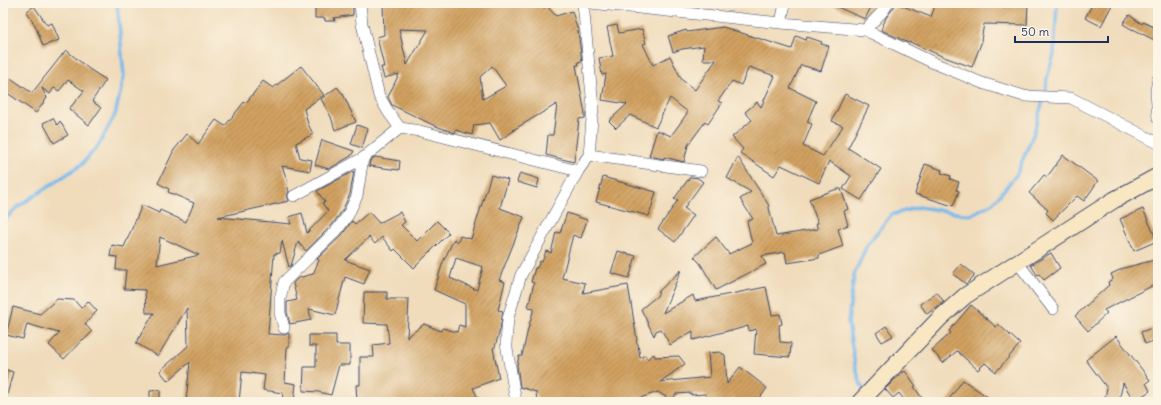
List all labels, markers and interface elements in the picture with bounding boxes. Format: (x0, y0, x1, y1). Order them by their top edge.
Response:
scale bar (1015, 18, 1108, 44)
text: 50 m (1021, 24, 1050, 39)

